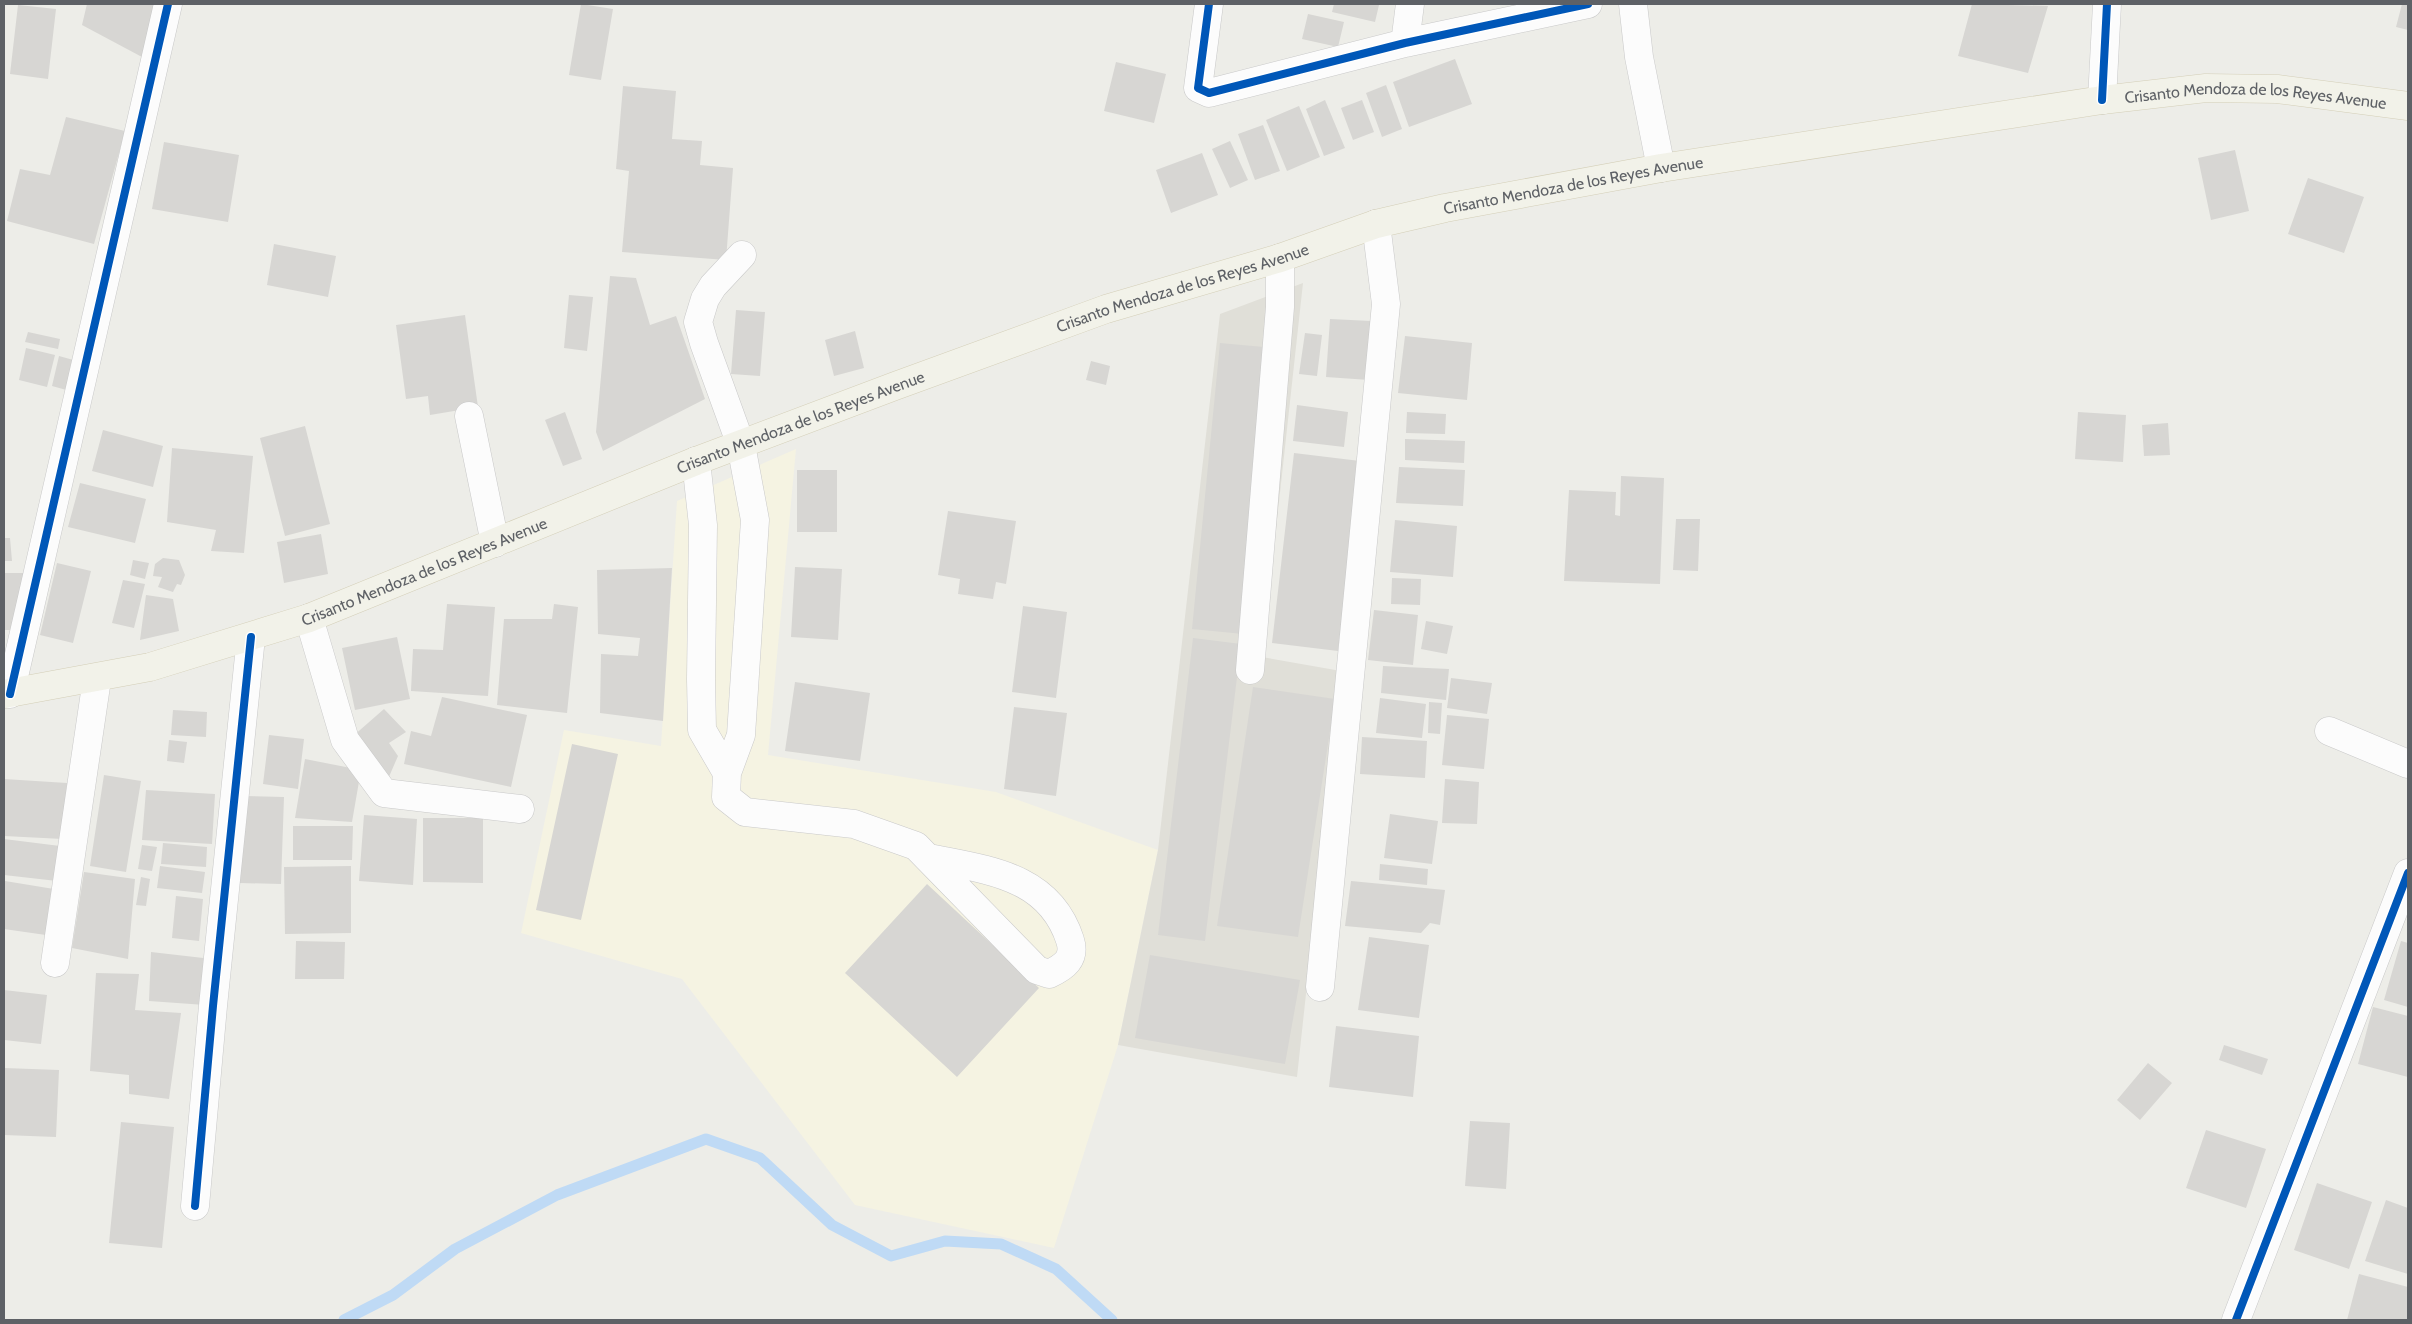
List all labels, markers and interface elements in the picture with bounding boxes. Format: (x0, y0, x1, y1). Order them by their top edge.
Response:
street label: Crisanto Mendoza de los Reyes Avenue (2123, 78, 2388, 113)
street label: Crisanto Mendoza de los Reyes Avenue (1442, 152, 1704, 218)
street label: Crisanto Mendoza de los Reyes Avenue (1053, 239, 1311, 336)
street label: Crisanto Mendoza de los Reyes Avenue (674, 367, 927, 477)
street label: Crisanto Mendoza de los Reyes Avenue (299, 513, 550, 629)

